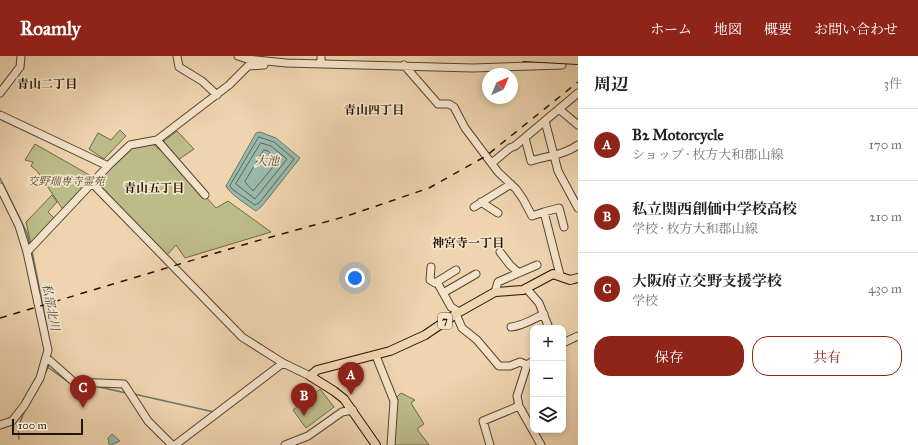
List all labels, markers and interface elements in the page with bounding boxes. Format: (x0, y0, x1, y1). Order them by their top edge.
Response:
text: Roamly (20, 17, 81, 40)
text: ホーム (650, 21, 692, 38)
text: 地図 (714, 21, 742, 38)
text: 概要 (764, 21, 792, 38)
text: お問い合わせ (814, 21, 898, 38)
north arrow (482, 68, 518, 104)
text: 周辺 (594, 74, 628, 95)
text: 3件 (884, 76, 902, 92)
district label: 青山二丁目 (17, 77, 77, 91)
district label: 青山四丁目 (344, 103, 404, 117)
text: B2 Motorcycle (632, 126, 724, 144)
text: A (603, 137, 611, 153)
text: 170 m (869, 137, 902, 153)
text: ショップ · 枚方大和郡山線 (632, 147, 783, 163)
water label: 大池 (255, 154, 281, 168)
park label: 交野瑞専寺霊苑 (28, 175, 106, 188)
district label: 青山五丁目 (124, 181, 184, 195)
text: 私立関西創価中学校高校 (632, 200, 797, 218)
text: B (603, 209, 611, 225)
text: 210 m (869, 209, 902, 225)
text: 学校 · 枚方大和郡山線 (632, 221, 757, 237)
district label: 神宮寺一丁目 (432, 236, 504, 250)
your location (345, 268, 365, 288)
text: 大阪府立交野支援学校 (632, 272, 782, 290)
text: C (603, 281, 611, 297)
text: 430 m (868, 281, 902, 297)
water label: 私部北川 (40, 282, 63, 334)
text: 学校 (632, 293, 658, 309)
road number: 7 (438, 313, 452, 329)
map controls (530, 325, 566, 433)
button: + (530, 325, 566, 361)
button: 保存 (594, 336, 744, 376)
button: 共有 (752, 336, 902, 376)
button: − (530, 361, 566, 397)
pin: A (338, 362, 364, 395)
pin: C (70, 375, 96, 408)
pin: B (291, 383, 317, 416)
button: layers (530, 397, 566, 433)
scale bar (12, 417, 83, 436)
text: 100 m (18, 419, 47, 432)

